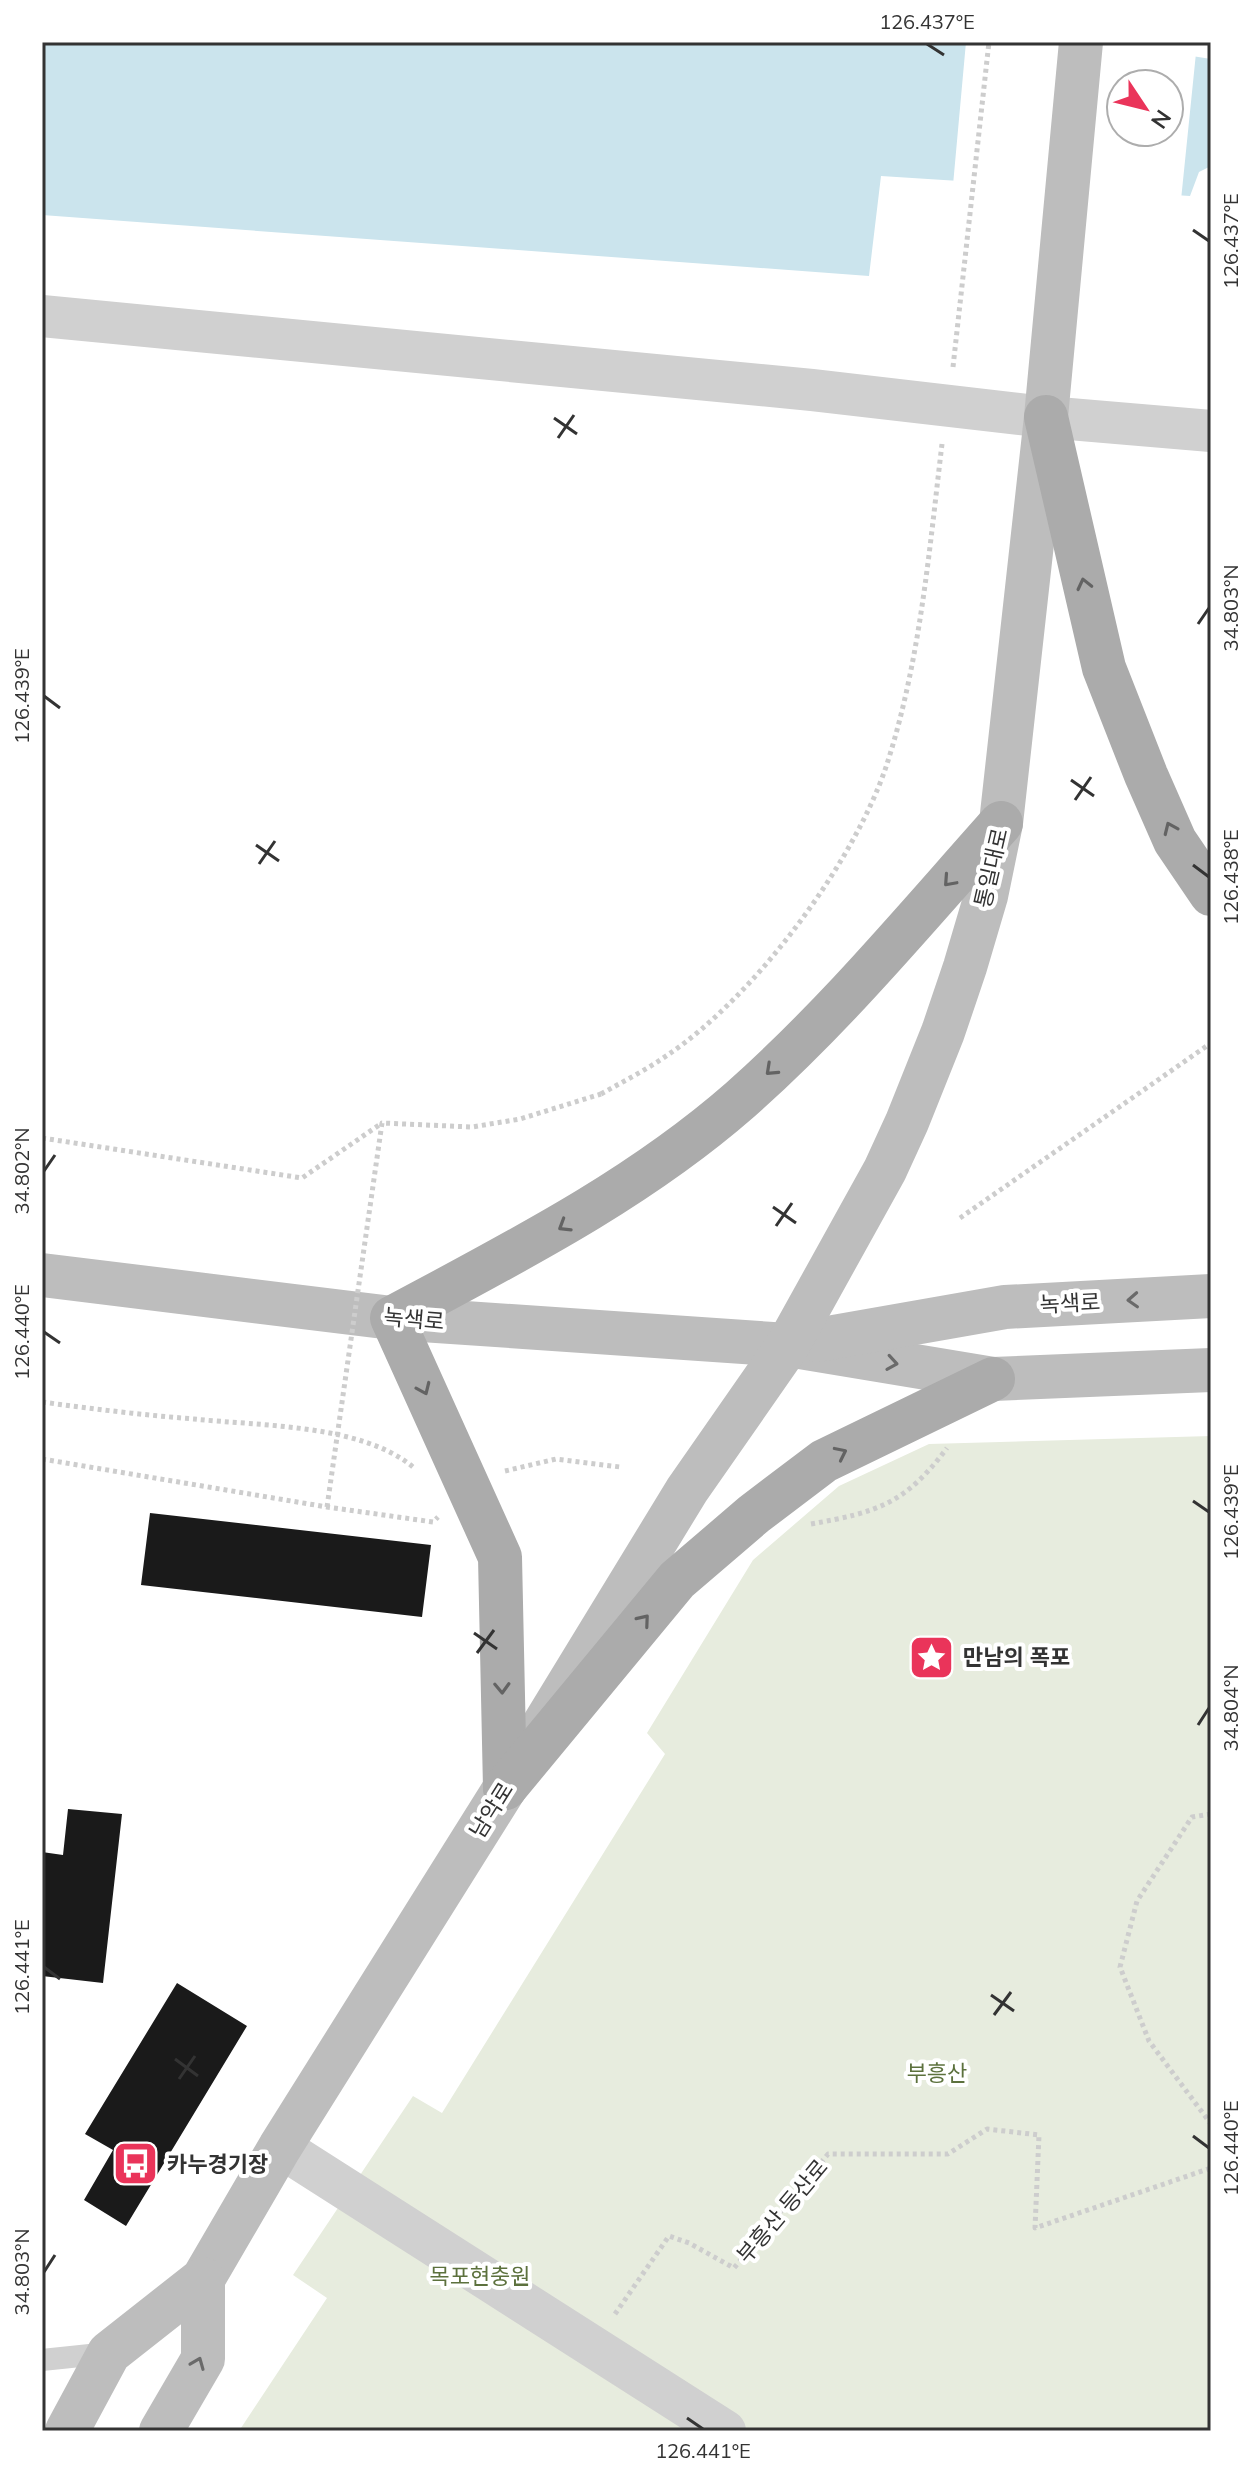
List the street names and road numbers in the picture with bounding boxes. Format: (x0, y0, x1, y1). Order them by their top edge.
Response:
street label: 통일대로 (968, 825, 1014, 911)
street label: 녹색로 (1039, 1287, 1101, 1319)
street label: 녹색로 (383, 1302, 445, 1336)
street label: 남악로 (463, 1777, 519, 1843)
street label: 부흥산 등산로 (730, 2153, 834, 2269)

